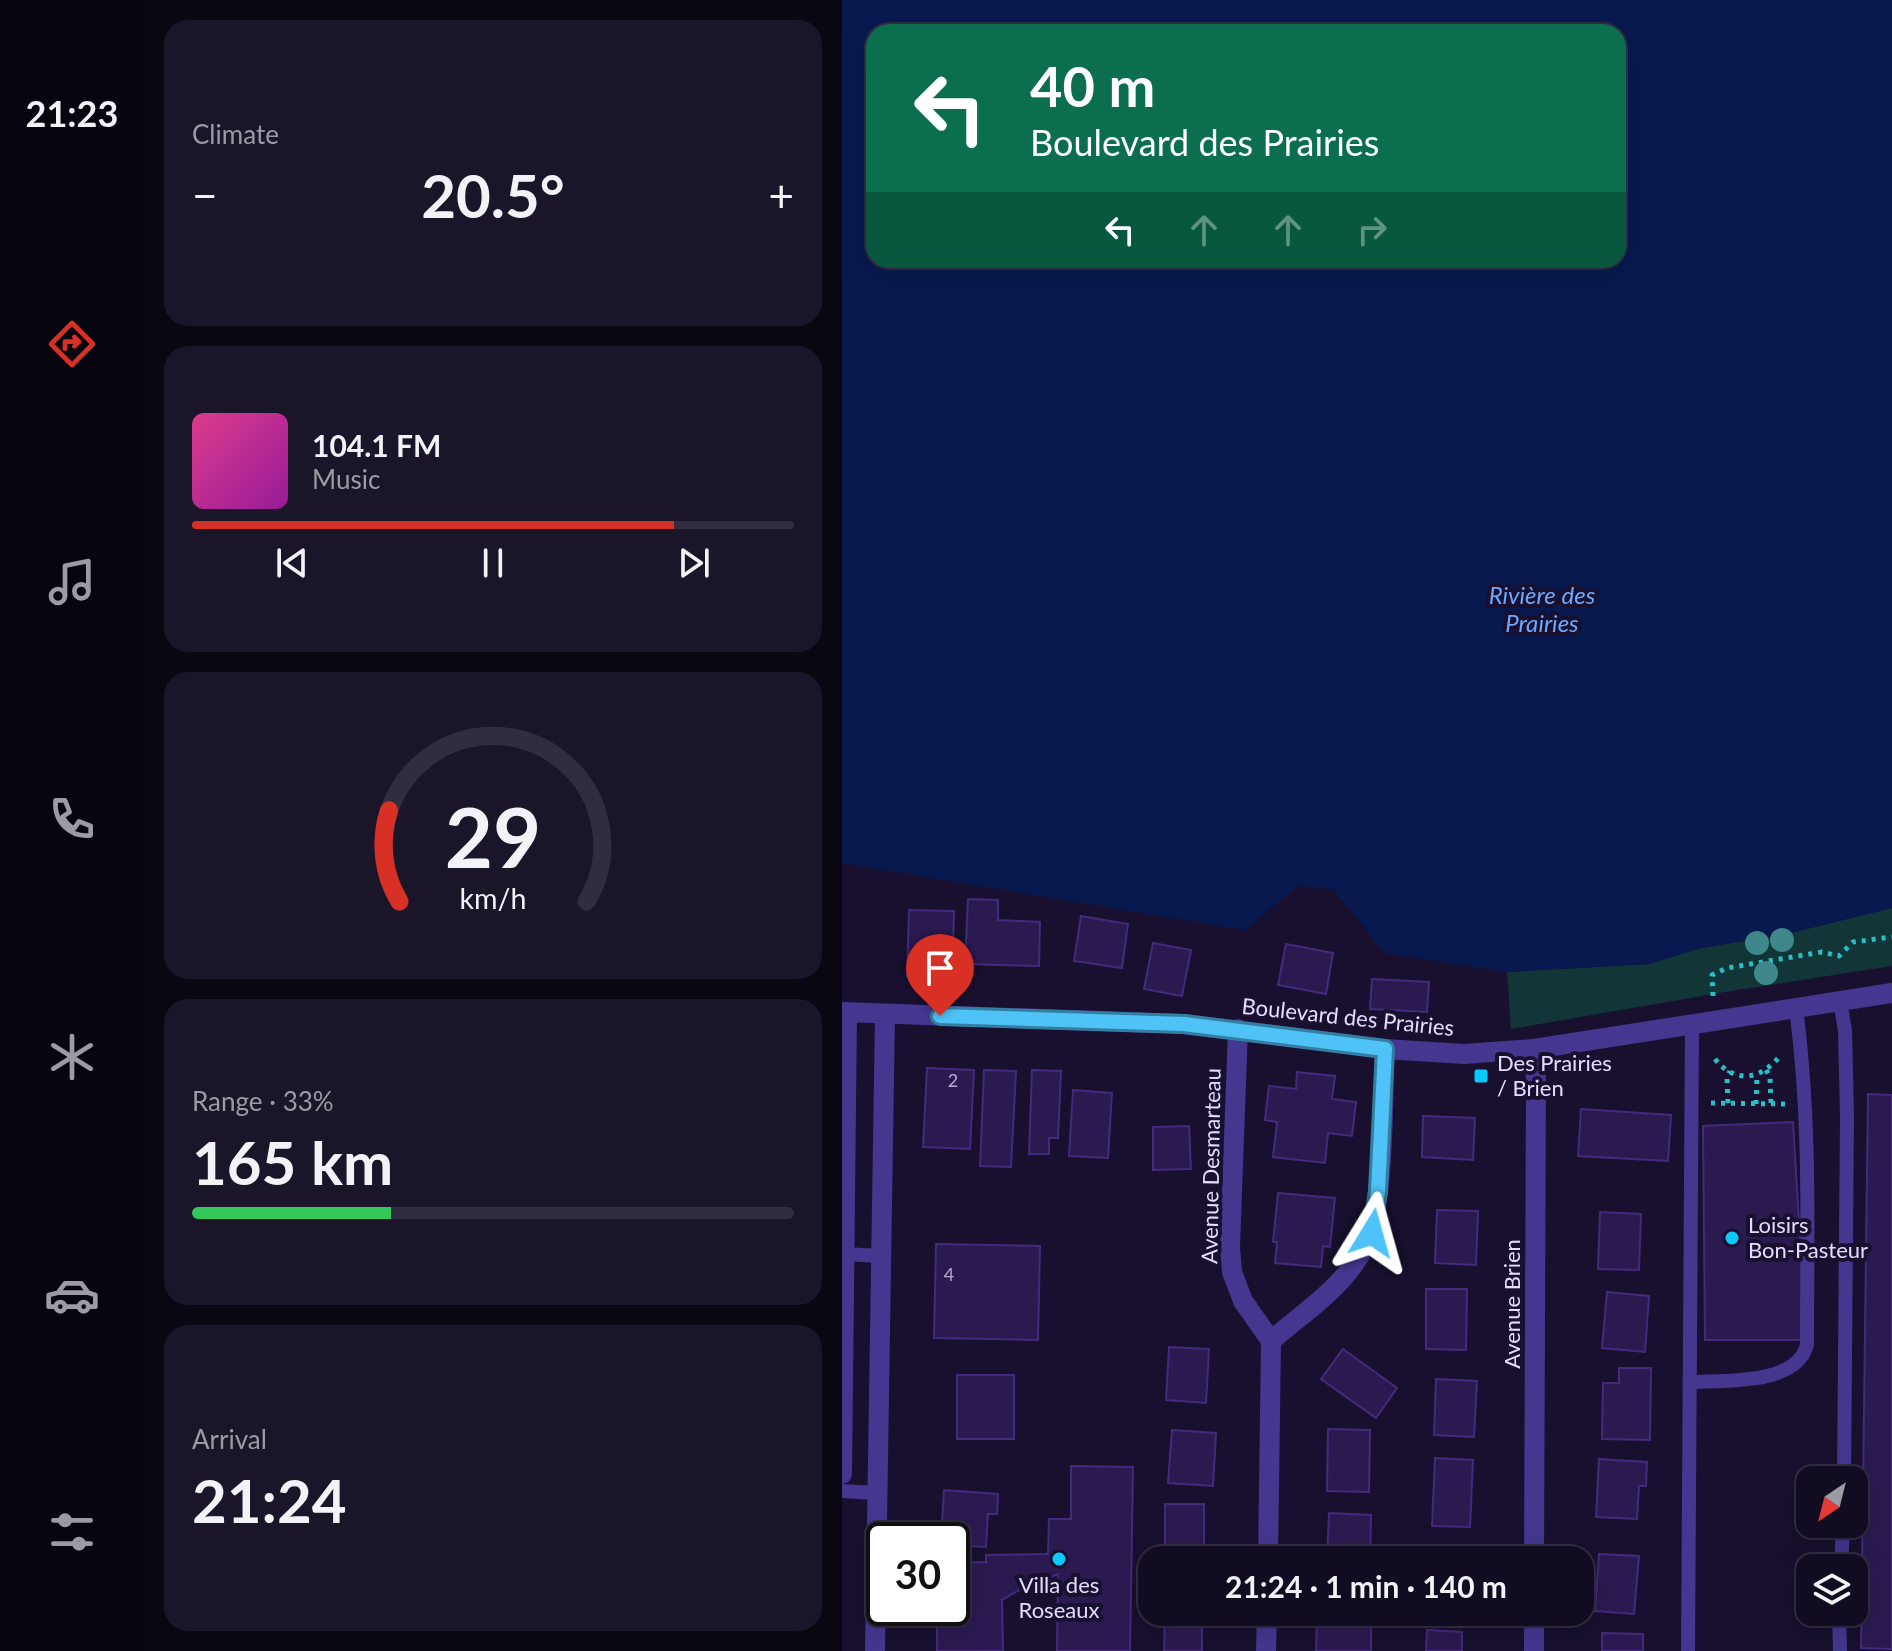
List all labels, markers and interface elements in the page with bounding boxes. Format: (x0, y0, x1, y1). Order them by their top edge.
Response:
text: 40 m (1030, 52, 1155, 119)
icon: left (898, 56, 1002, 160)
text: 21:23 (26, 91, 118, 135)
text: Climate (192, 118, 279, 150)
text: Boulevard des Prairies (1030, 120, 1379, 164)
text: 20.5° (421, 159, 565, 231)
text: − (192, 169, 218, 221)
text: + (768, 169, 794, 221)
icon: left (1098, 208, 1142, 252)
icon: ahead (1182, 208, 1226, 252)
icon: ahead (1266, 208, 1310, 252)
icon: right (1350, 208, 1394, 252)
icon: directions (44, 316, 100, 372)
text: 104.1 FM (312, 427, 441, 463)
text: Music (312, 463, 380, 495)
icon: previous (270, 541, 314, 585)
icon: pause (471, 541, 515, 585)
icon: next (672, 541, 716, 585)
icon: music (44, 554, 100, 610)
water label: Rivière des Prairies (1489, 580, 1596, 637)
text: 29 (445, 785, 541, 885)
icon: phone (44, 791, 100, 847)
text: km/h (460, 881, 526, 915)
pin (906, 934, 974, 1016)
icon: arrive (918, 946, 962, 990)
street label: Boulevard des Prairies (1240, 992, 1456, 1041)
icon: climate (44, 1029, 100, 1085)
place label: Des Prairies / Brien (1497, 1049, 1612, 1101)
marker: Des Prairies / Brien (1472, 1067, 1490, 1085)
street label: Avenue Desmarteau (1195, 1068, 1226, 1264)
house number: 2 (948, 1069, 958, 1091)
text: Range · 33% (192, 1085, 334, 1117)
text: 165 km (192, 1126, 393, 1198)
position arrow (1330, 1191, 1414, 1275)
place label: Loisirs Bon-Pasteur (1748, 1211, 1868, 1263)
marker: Loisirs Bon-Pasteur (1723, 1229, 1741, 1247)
street label: Avenue Brien (1498, 1239, 1525, 1369)
house number: 4 (944, 1263, 954, 1285)
icon: car (44, 1267, 100, 1323)
text: Arrival (192, 1423, 267, 1455)
text: 21:24 (192, 1464, 347, 1536)
north arrow (1796, 1466, 1868, 1538)
map controls (1796, 1466, 1868, 1626)
icon: filters (44, 1504, 100, 1560)
speed limit sign: 30 (866, 1522, 970, 1626)
marker: Villa des Roseaux (1050, 1550, 1068, 1568)
button: layers (1796, 1554, 1868, 1626)
text: 21:24 · 1 min · 140 m (1225, 1568, 1507, 1604)
place label: Villa des Roseaux (1019, 1571, 1099, 1623)

